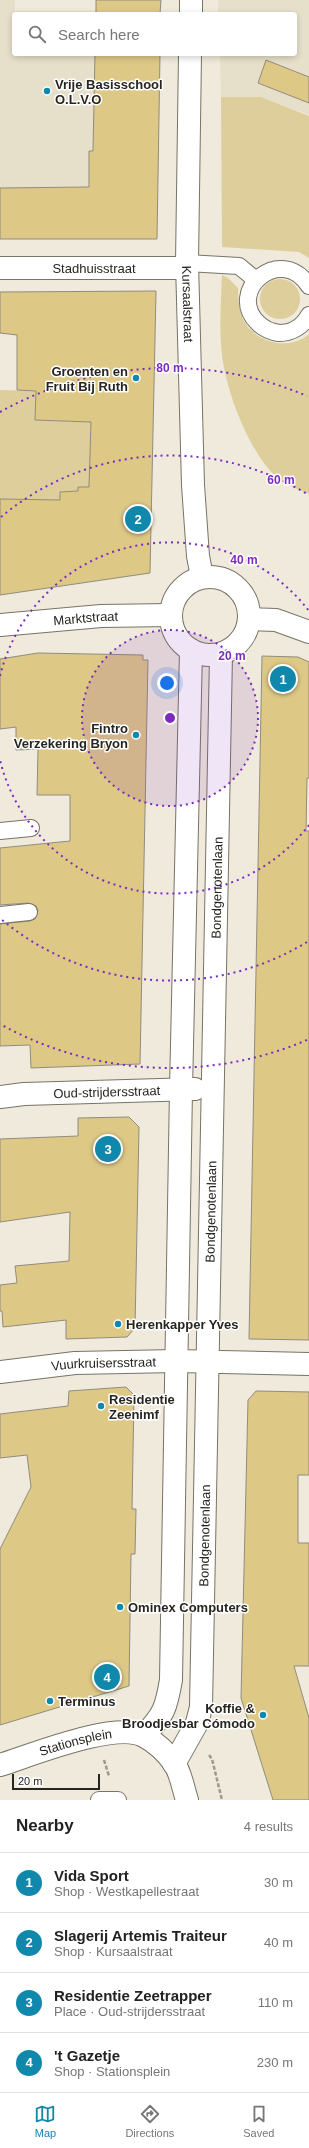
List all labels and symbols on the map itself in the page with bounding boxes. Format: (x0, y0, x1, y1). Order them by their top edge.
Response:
place label: Vrije Basisschool O.L.V.O (55, 77, 163, 107)
marker: Vrije Basisschool O.L.V.O (42, 86, 52, 96)
street label: Stadhuisstraat (52, 261, 136, 276)
street label: Kursaalstraat (179, 265, 196, 343)
text: 80 m (156, 361, 184, 375)
place label: Groenten en Fruit Bij Ruth (46, 364, 128, 394)
marker: Groenten en Fruit Bij Ruth (131, 373, 141, 383)
text: 60 m (267, 473, 295, 487)
pin: 2 (125, 504, 151, 534)
text: 40 m (230, 553, 258, 567)
street label: Marktstraat (53, 609, 119, 628)
text: 20 m (218, 649, 246, 663)
pin: 1 (270, 664, 296, 694)
your location (157, 673, 177, 693)
centre of rings (163, 711, 177, 725)
place label: Fintro Verzekering Bryon (14, 721, 128, 751)
marker: Fintro Verzekering Bryon (131, 730, 141, 740)
street label: Bondgenotenlaan (209, 837, 226, 939)
street label: Oud-strijdersstraat (53, 1083, 161, 1101)
pin: 3 (95, 1134, 121, 1164)
street label: Bondgenotenlaan (202, 1160, 219, 1263)
place label: Herenkapper Yves (126, 1317, 239, 1332)
marker: Herenkapper Yves (113, 1319, 123, 1329)
street label: Vuurkruisersstraat (50, 1354, 157, 1374)
place label: Residentie Zeenimf (109, 1392, 175, 1422)
marker: Residentie Zeenimf (96, 1401, 106, 1411)
street label: Bondgenotenlaan (196, 1484, 213, 1587)
place label: Ominex Computers (128, 1600, 248, 1615)
marker: Ominex Computers (115, 1602, 125, 1612)
pin: 4 (94, 1662, 120, 1692)
place label: Terminus (58, 1694, 116, 1709)
marker: Terminus (45, 1696, 55, 1706)
place label: Koffie & Broodjesbar Cómodo (122, 1701, 255, 1731)
marker: Koffie & Broodjesbar Cómodo (258, 1710, 268, 1720)
street label: Stationsplein (37, 1726, 113, 1759)
scale bar (12, 1772, 100, 1791)

